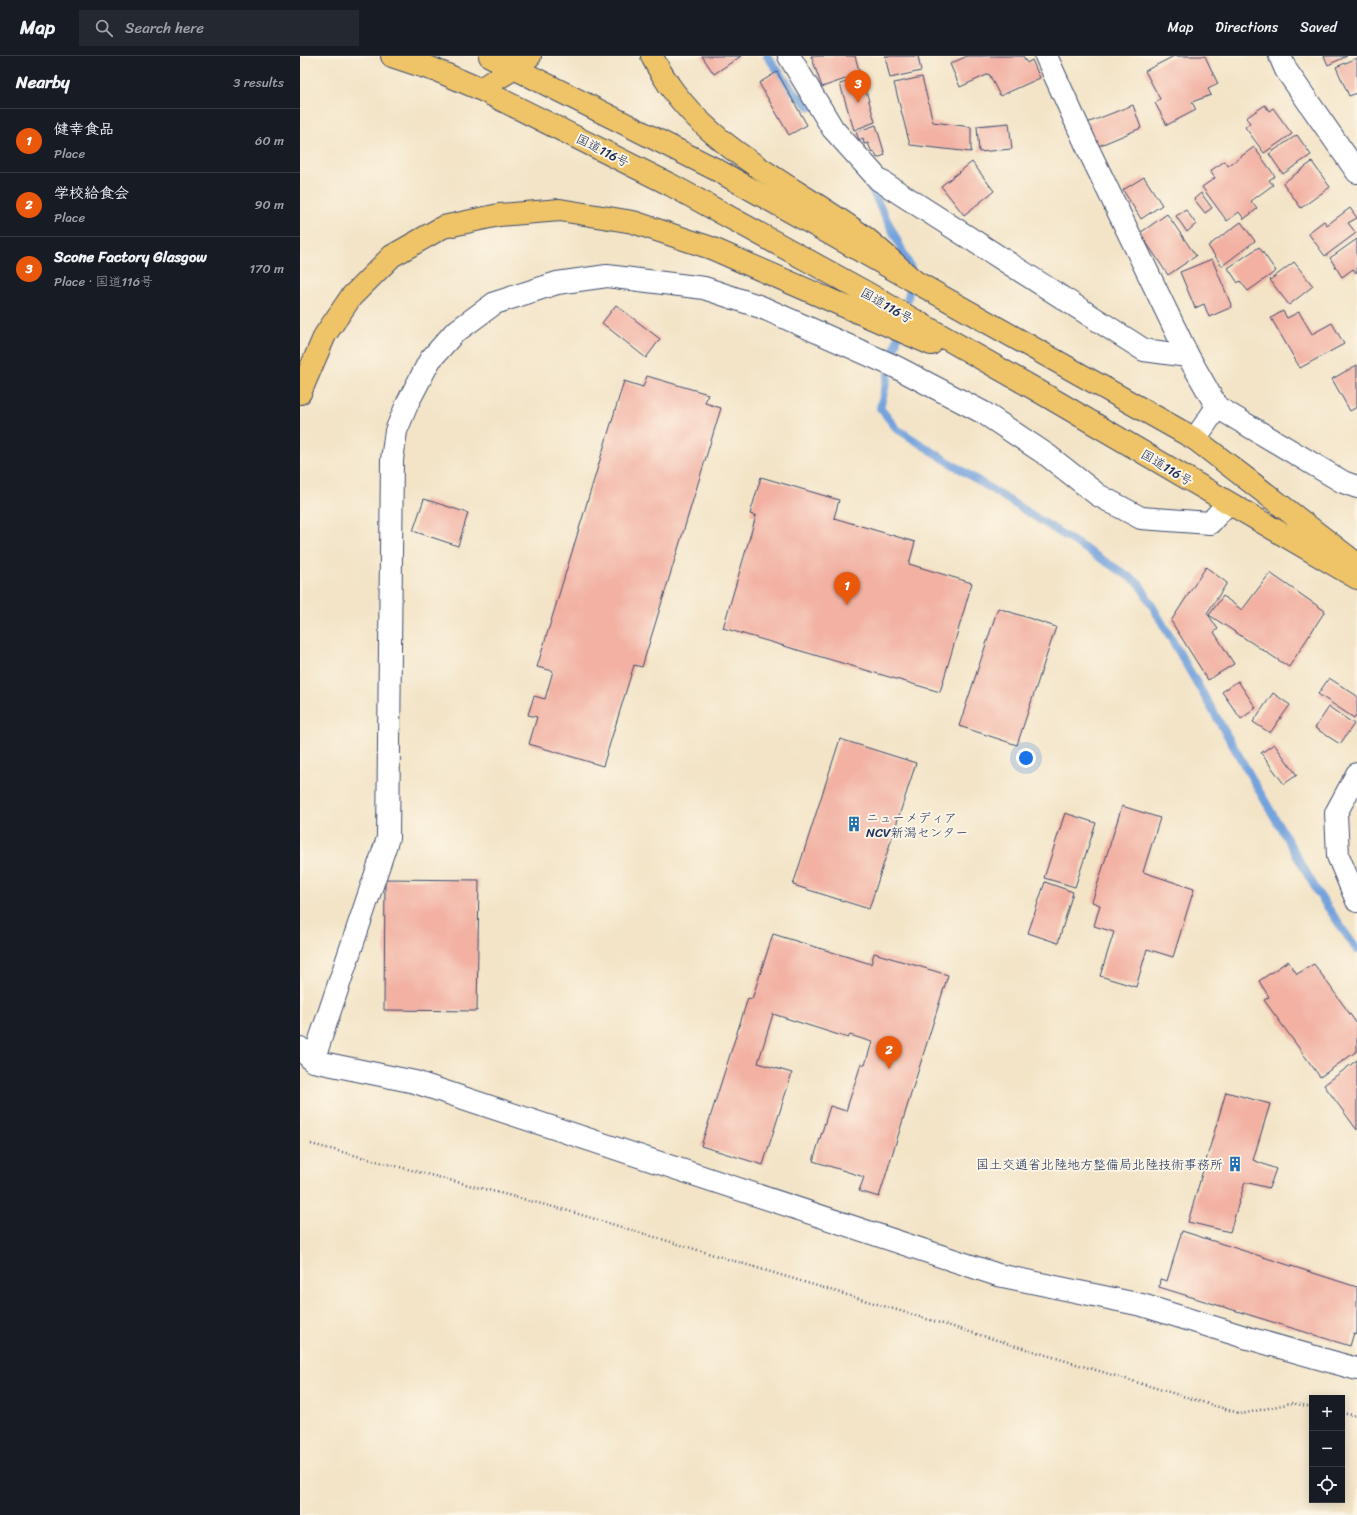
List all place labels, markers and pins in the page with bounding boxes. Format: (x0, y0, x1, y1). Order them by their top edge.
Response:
pin: 3 (845, 70, 871, 103)
pin: 1 (834, 572, 860, 605)
place label: ニューメディア NCV新潟センター (866, 806, 968, 844)
building icon: ニューメディア NCV新潟センター (845, 815, 863, 833)
pin: 2 (876, 1036, 902, 1069)
place label: 国土交通省北陸地方整備局北陸技術事務所 (976, 1153, 1223, 1176)
building icon: 国土交通省北陸地方整備局北陸技術事務所 (1226, 1155, 1244, 1173)

